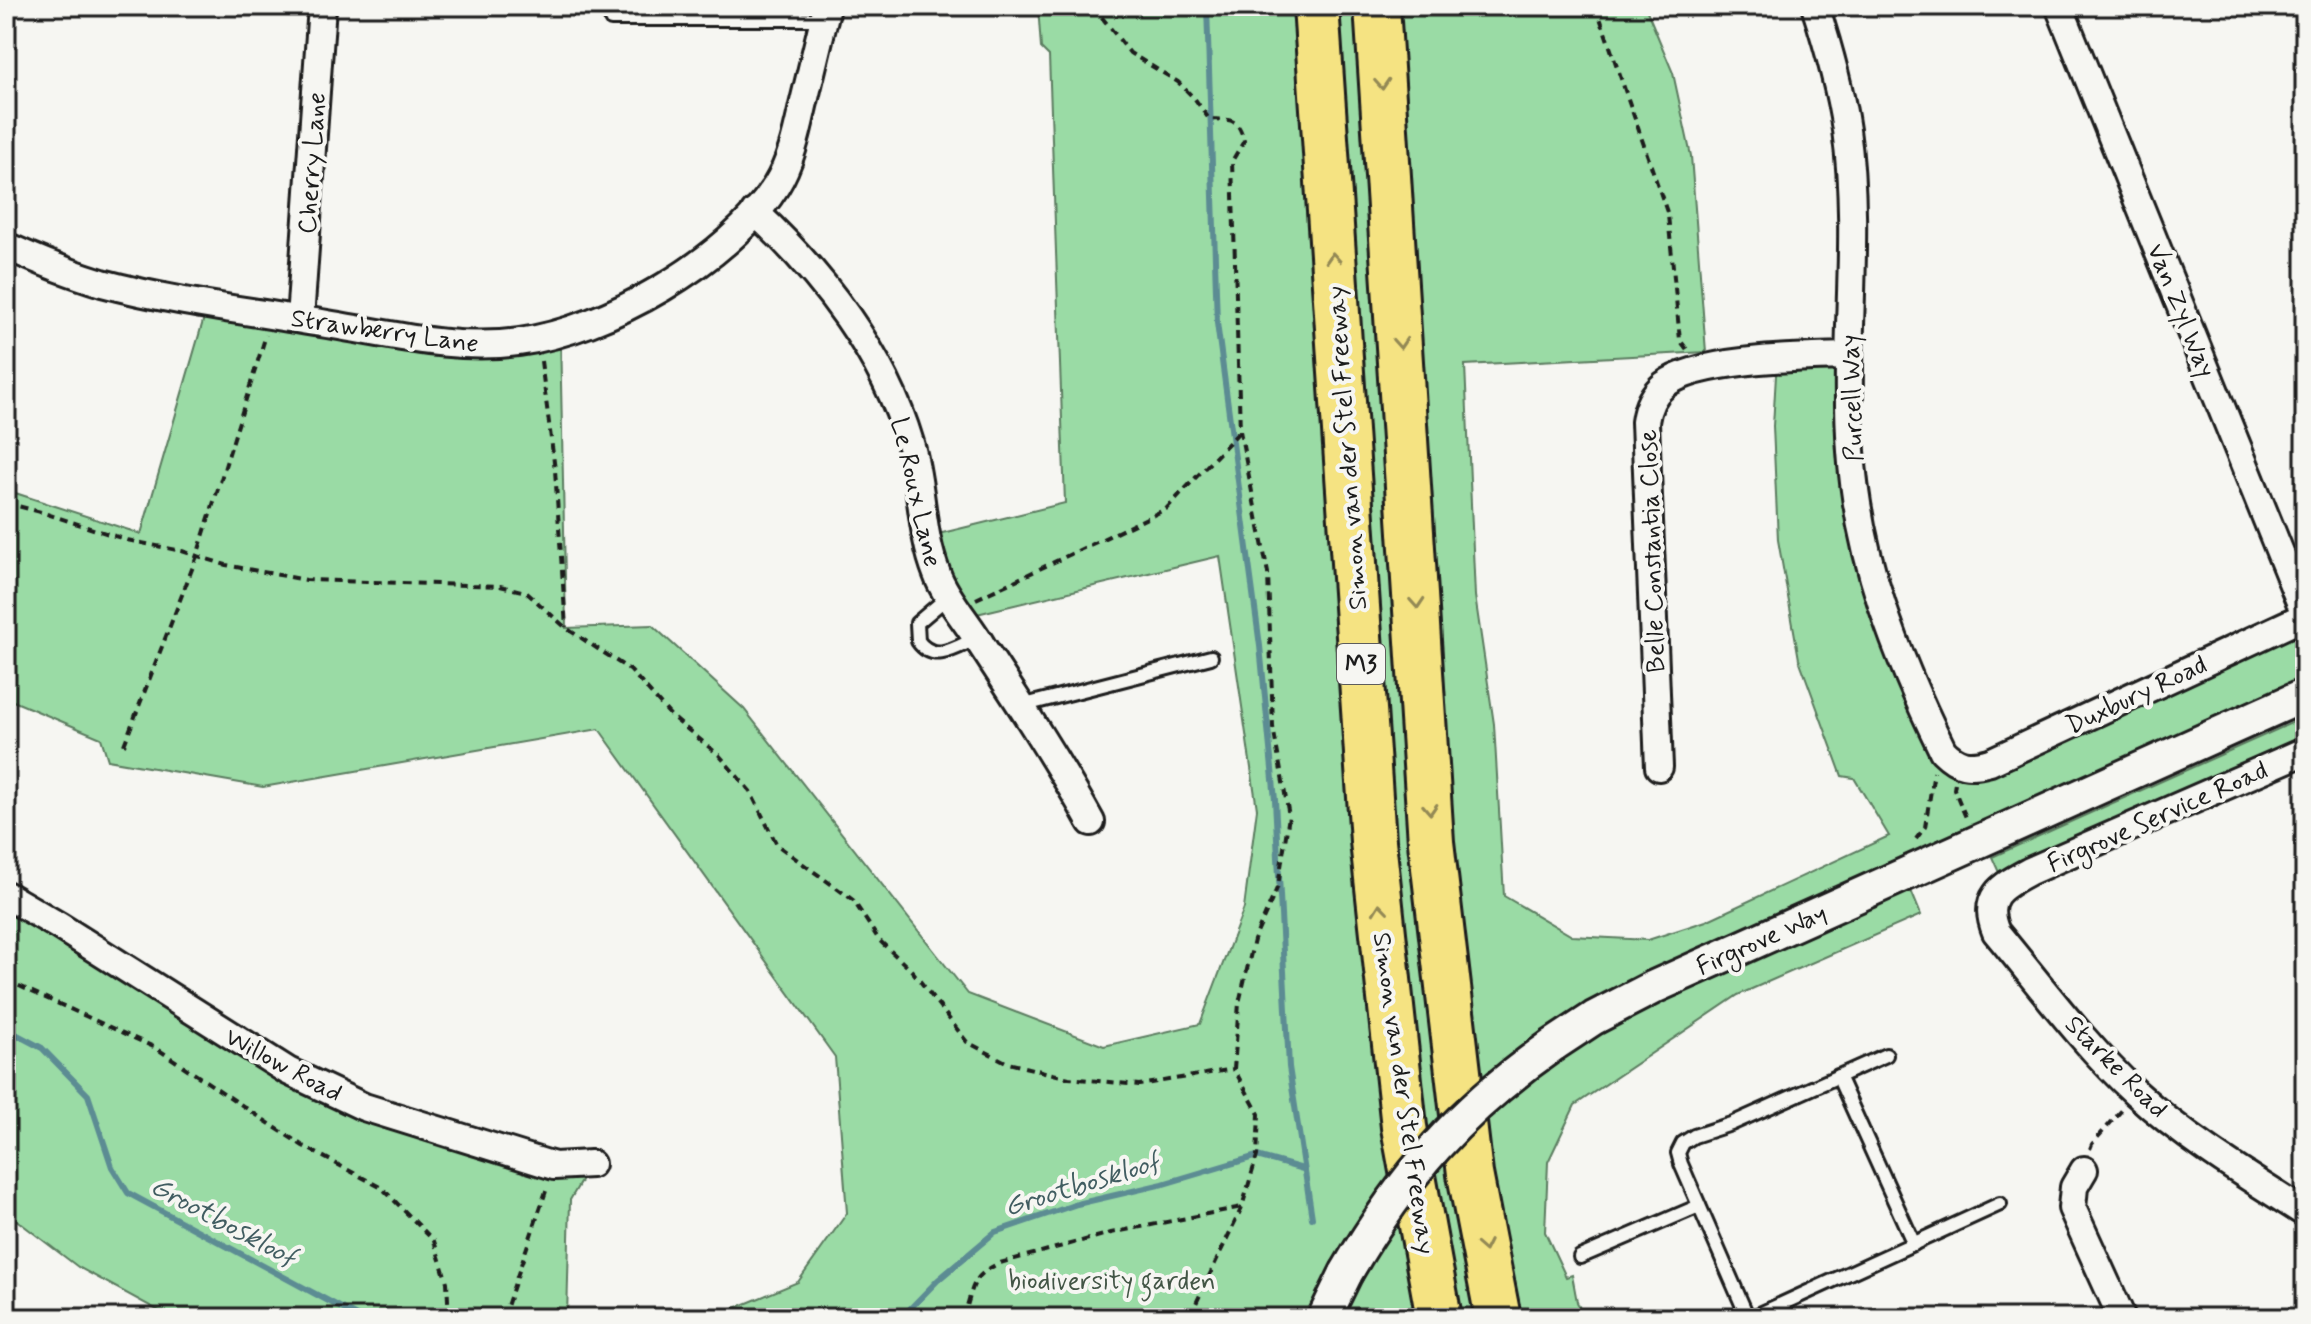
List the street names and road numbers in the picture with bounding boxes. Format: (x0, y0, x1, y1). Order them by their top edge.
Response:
street label: Cherry Lane (291, 91, 335, 235)
street label: Van Zyl Way (2138, 239, 2222, 383)
street label: Simon van der Stel Freeway (1320, 285, 1376, 611)
street label: Strawberry Lane (289, 302, 481, 362)
street label: Purcell Way (1834, 334, 1872, 462)
street label: Le Roux Lane (881, 414, 949, 571)
street label: Belle Constantia Close (1632, 429, 1674, 673)
road number: M3 (1337, 644, 1385, 684)
street label: Duxbury Road (2061, 648, 2213, 743)
street label: Firgrove Service Road (2042, 754, 2274, 884)
street label: Firgrove Way (1691, 897, 1833, 987)
street label: Simon van der Stel Freeway (1364, 930, 1442, 1256)
street label: Starke Road (2057, 1009, 2174, 1126)
street label: Willow Road (219, 1021, 348, 1111)

